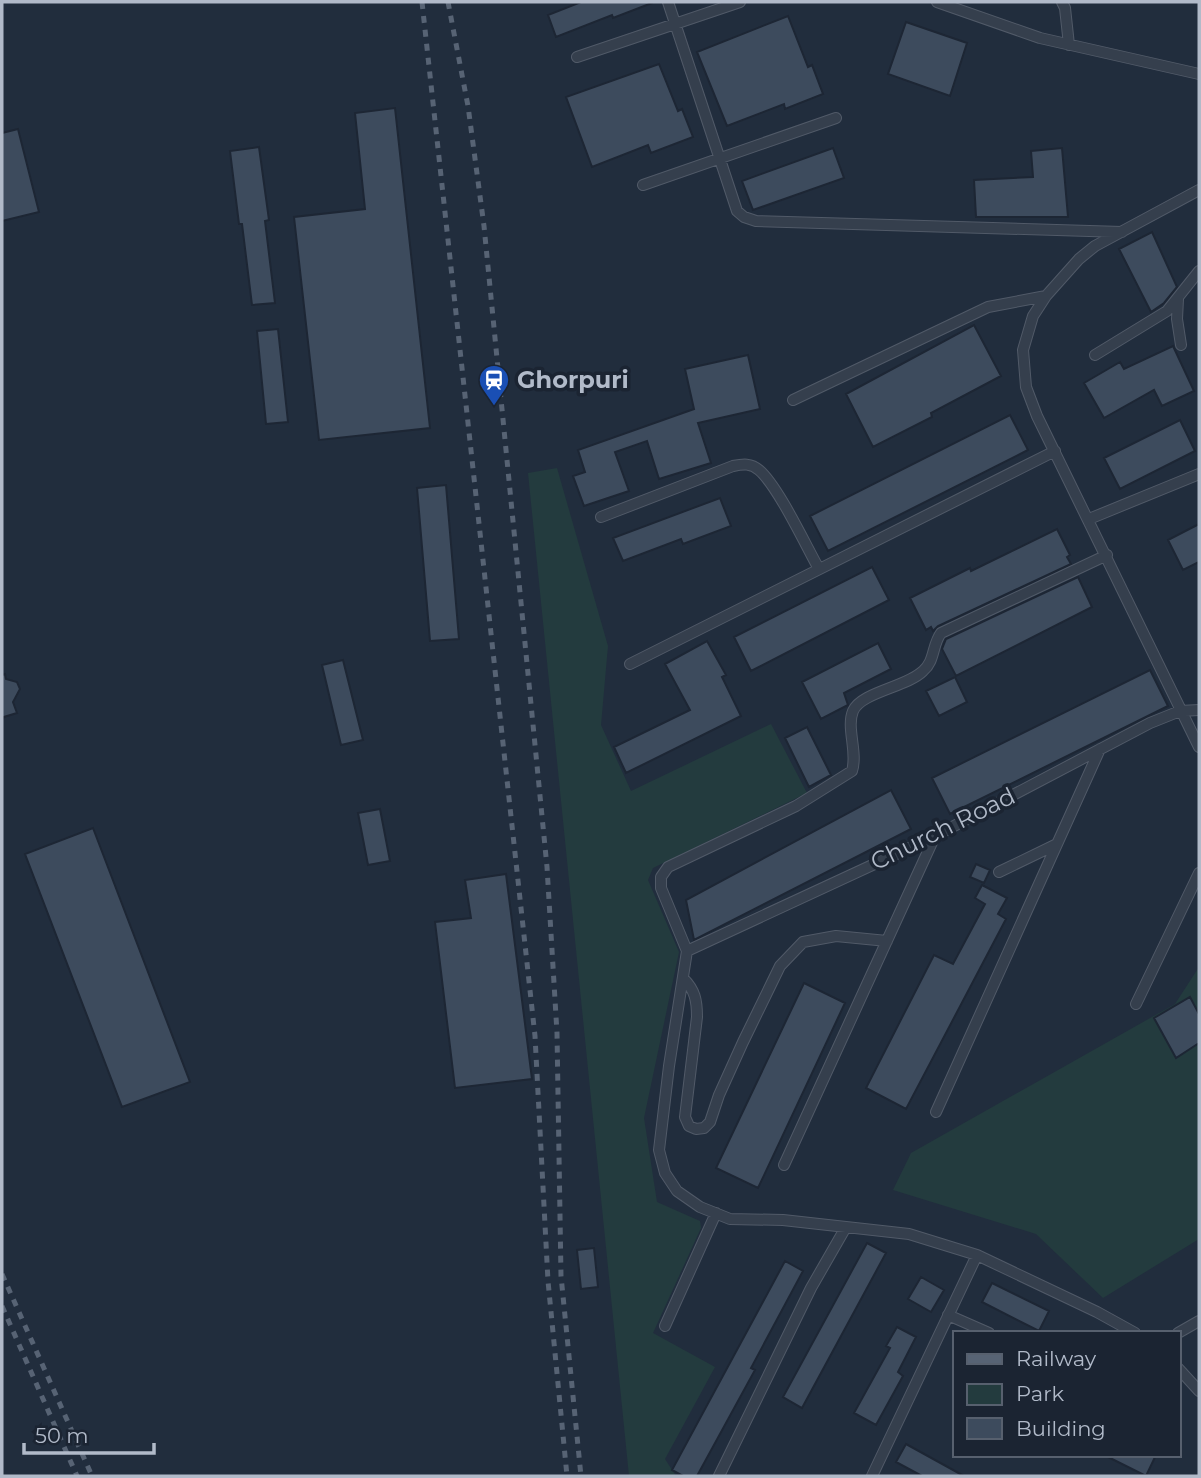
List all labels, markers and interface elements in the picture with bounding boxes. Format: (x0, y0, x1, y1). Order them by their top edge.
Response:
station icon: Ghorpuri (477, 363, 511, 407)
place label: Ghorpuri (517, 365, 629, 394)
street label: Church Road (866, 781, 1020, 876)
legend (953, 1331, 1180, 1457)
text: Railway (1016, 1346, 1097, 1371)
text: Park (1016, 1381, 1064, 1406)
scale bar (24, 1412, 154, 1456)
text: Building (1016, 1416, 1106, 1441)
text: 50 m (35, 1423, 89, 1448)

